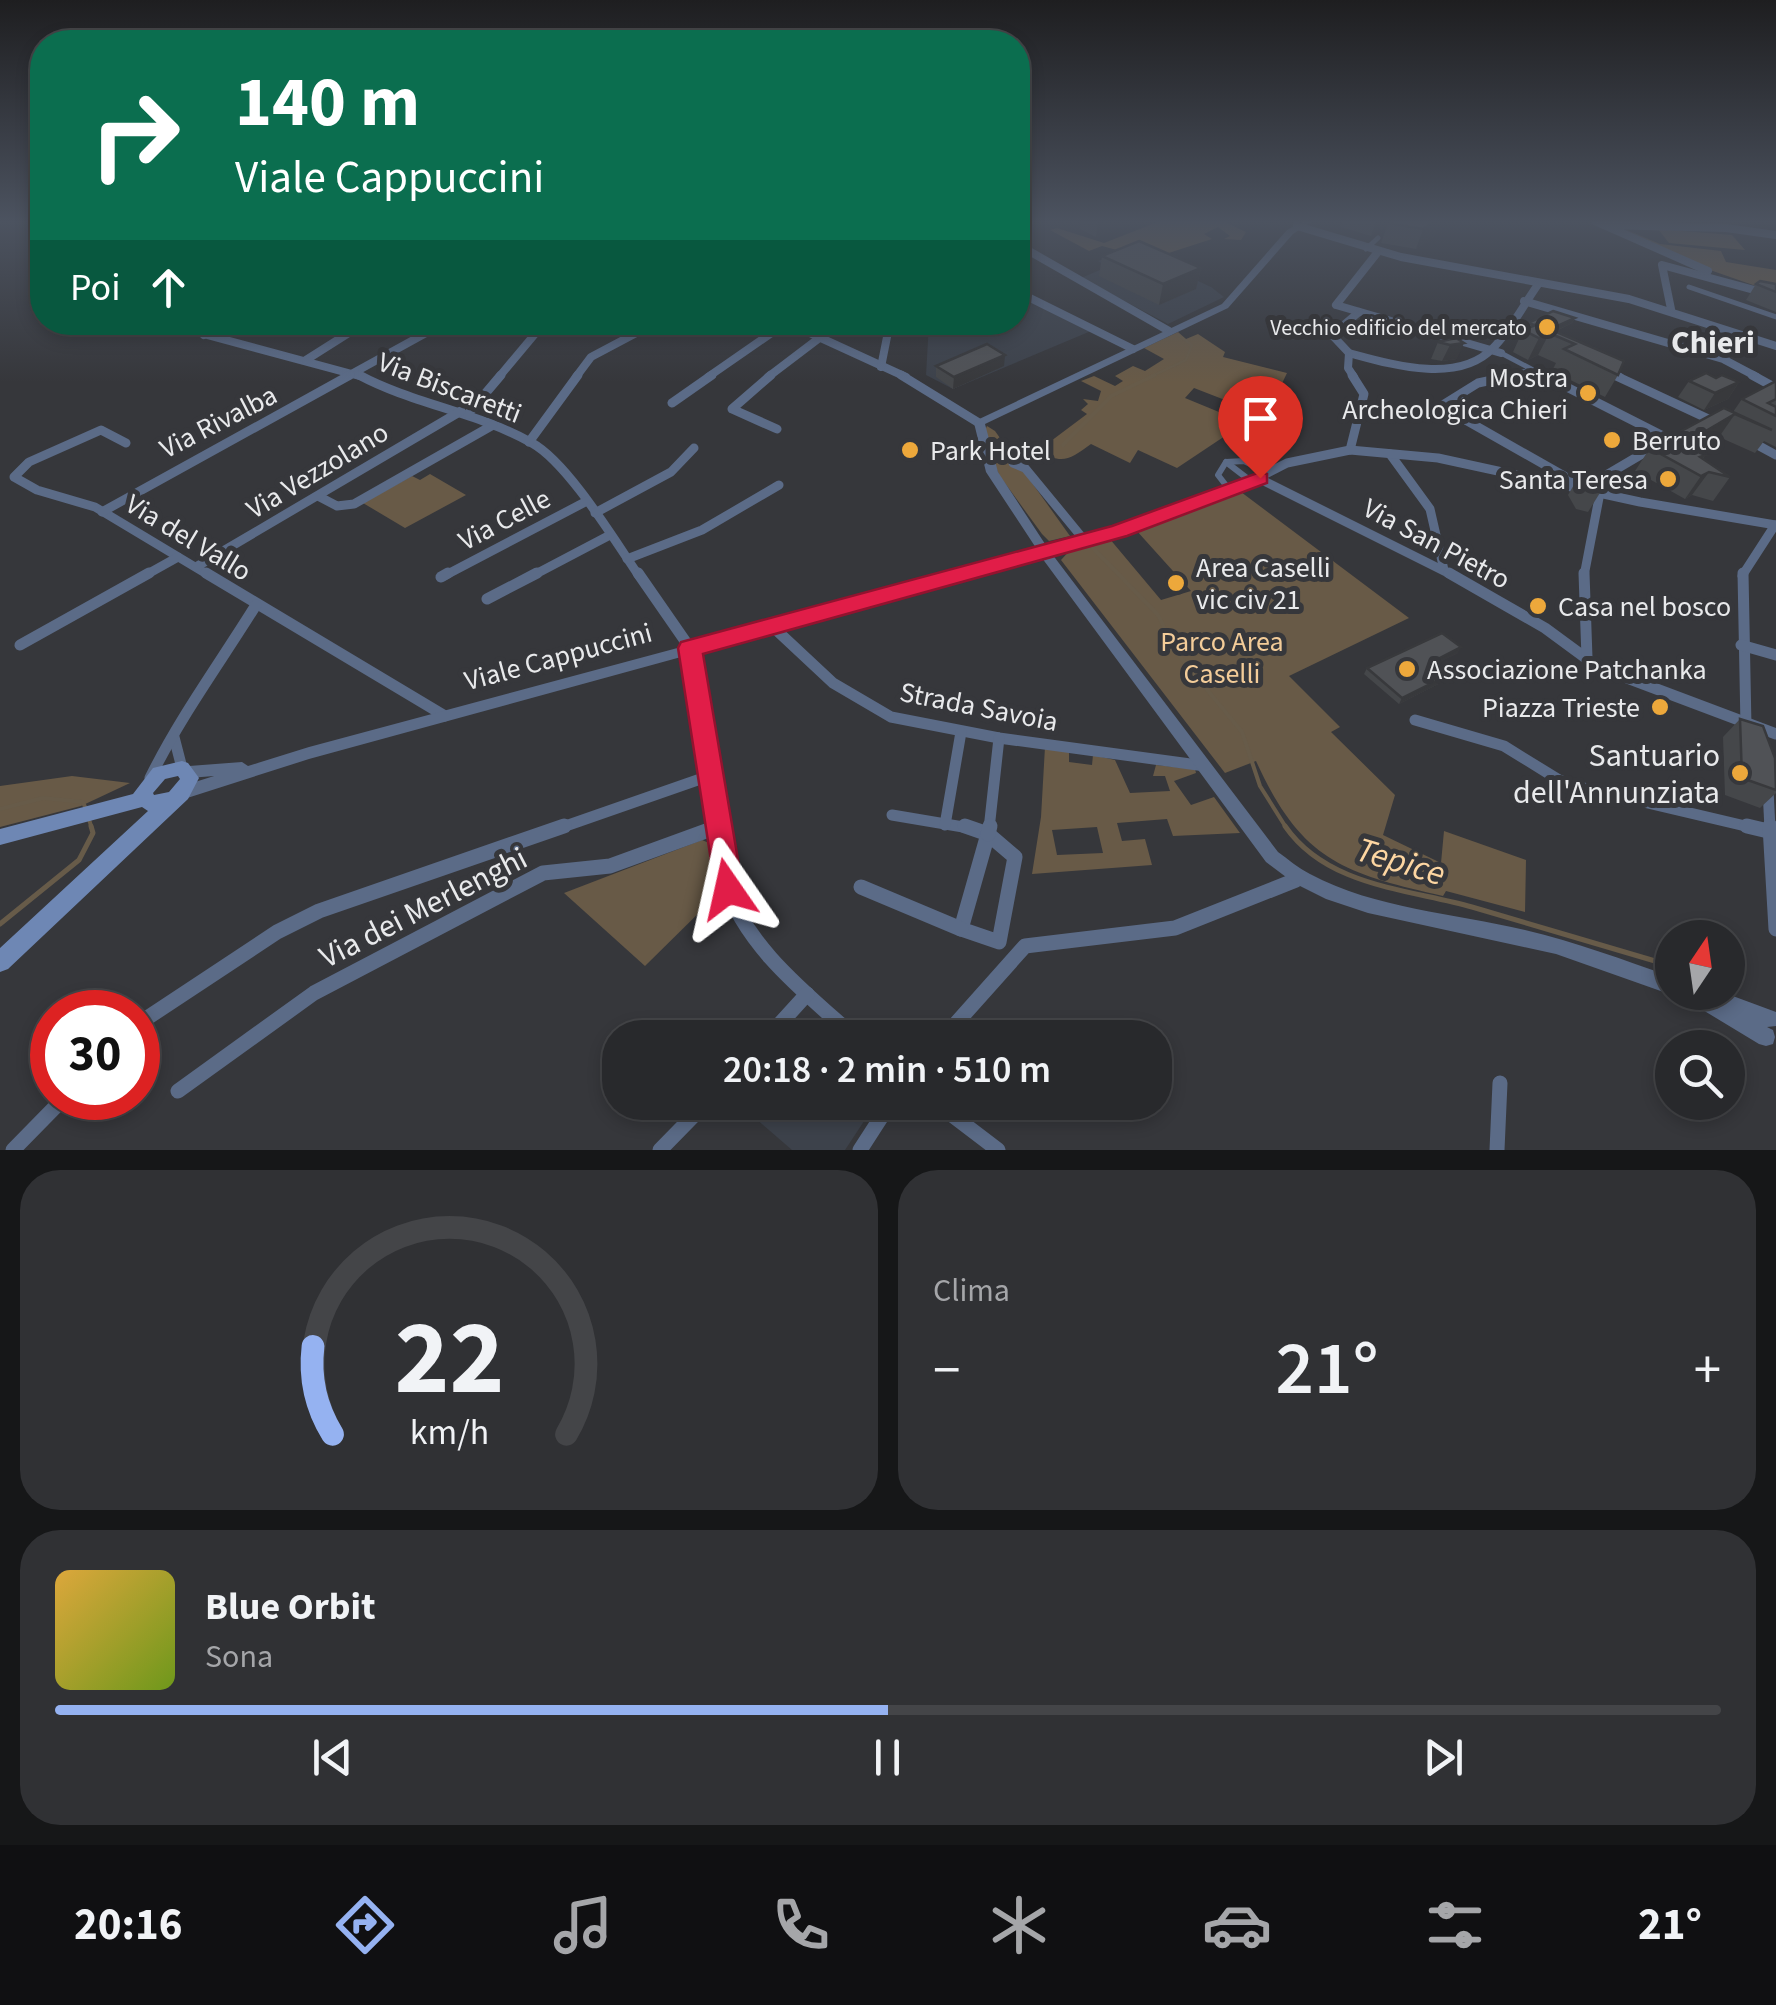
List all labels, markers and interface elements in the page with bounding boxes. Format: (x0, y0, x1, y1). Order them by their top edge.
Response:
text: 140 m (235, 53, 420, 153)
icon: right (70, 70, 200, 200)
text: Viale Cappuccini (235, 146, 544, 210)
icon: ahead (141, 260, 196, 315)
text: Poi (70, 261, 121, 315)
place label: Vecchio edificio del mercato (1270, 312, 1527, 344)
marker: Vecchio edificio del mercato (1536, 316, 1558, 338)
district label: Chieri (1671, 320, 1755, 366)
street label: Via Biscaretti (372, 342, 527, 434)
place label: Mostra Archeologica Chieri (1342, 358, 1568, 430)
street label: Via Rivalba (153, 375, 284, 469)
pin (1218, 376, 1303, 479)
marker: Mostra Archeologica Chieri (1577, 382, 1599, 404)
icon: arrive (1233, 391, 1288, 446)
street label: Via Vezzolano (239, 413, 396, 529)
place label: Berruto (1632, 421, 1721, 461)
marker: Berruto (1601, 429, 1623, 451)
place label: Park Hotel (930, 431, 1051, 471)
marker: Park Hotel (899, 439, 921, 461)
place label: Santa Teresa (1499, 460, 1648, 500)
marker: Santa Teresa (1657, 468, 1679, 490)
street label: Via Celle (451, 479, 558, 561)
street label: Via del Vallo (118, 485, 259, 591)
street label: Via San Pietro (1356, 488, 1517, 599)
place label: Area Caselli vic civ 21 (1196, 548, 1331, 620)
marker: Area Caselli vic civ 21 (1165, 572, 1187, 594)
place label: Casa nel bosco (1558, 587, 1731, 627)
marker: Casa nel bosco (1527, 595, 1549, 617)
street label: Viale Cappuccini (460, 613, 656, 701)
park label: Parco Area Caselli (1160, 622, 1284, 694)
place label: Associazione Patchanka (1427, 650, 1707, 690)
marker: Associazione Patchanka (1396, 658, 1418, 680)
street label: Strada Savoia (896, 672, 1061, 742)
place label: Piazza Trieste (1482, 688, 1640, 728)
marker: Piazza Trieste (1649, 696, 1671, 718)
place label: Santuario dell'Annunziata (1513, 733, 1720, 816)
marker: Santuario dell'Annunziata (1729, 762, 1751, 784)
water label: Tepice (1350, 825, 1451, 899)
street label: Via dei Merlenghi (311, 836, 535, 980)
position arrow (676, 837, 780, 941)
north arrow (1655, 920, 1745, 1010)
map controls (1655, 920, 1745, 1120)
speed limit sign: 30 (30, 990, 160, 1120)
button: search (1655, 1030, 1745, 1120)
text: 20:18 · 2 min · 510 m (723, 1043, 1051, 1097)
text: Clima (933, 1268, 1010, 1314)
text: 22 (394, 1286, 504, 1434)
text: 21° (1275, 1316, 1379, 1423)
text: − (933, 1332, 960, 1410)
text: + (1694, 1332, 1721, 1410)
text: km/h (409, 1407, 489, 1458)
text: Blue Orbit (205, 1580, 376, 1634)
text: Sona (205, 1634, 273, 1680)
icon: previous (305, 1730, 360, 1785)
icon: pause (860, 1730, 915, 1785)
icon: next (1416, 1730, 1471, 1785)
icon: directions (330, 1890, 400, 1960)
icon: music (548, 1890, 618, 1960)
icon: phone (766, 1890, 836, 1960)
icon: climate (984, 1890, 1054, 1960)
icon: car (1202, 1890, 1272, 1960)
icon: filters (1420, 1890, 1490, 1960)
text: 20:16 (74, 1893, 183, 1957)
text: 21° (1638, 1893, 1702, 1957)

